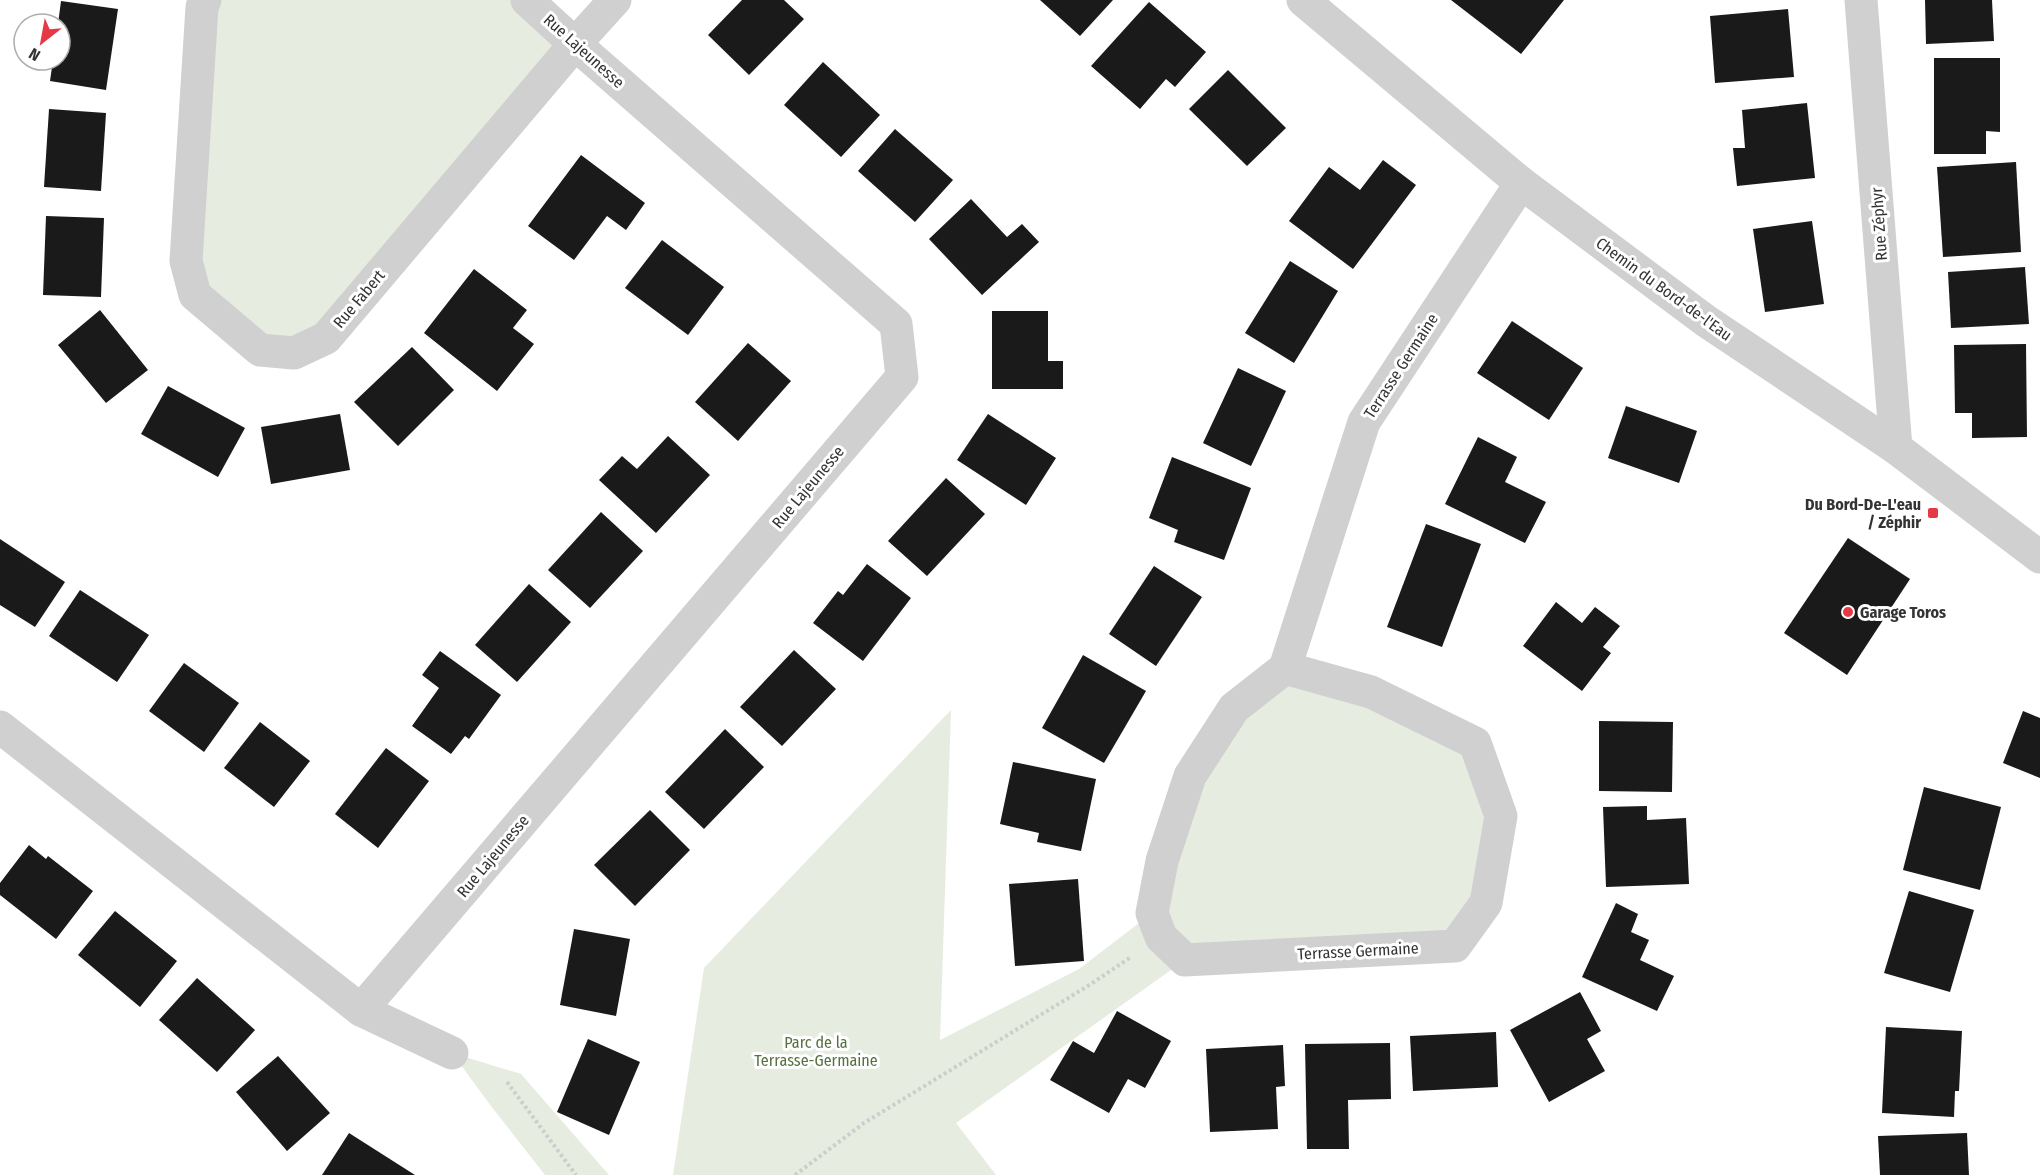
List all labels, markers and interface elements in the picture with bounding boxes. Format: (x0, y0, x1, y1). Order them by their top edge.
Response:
street label: Rue Lajeunesse (540, 10, 628, 92)
north arrow (12, 12, 72, 72)
text: N (26, 44, 44, 65)
street label: Rue Zéphyr (1867, 186, 1891, 261)
street label: Chemin du Bord-de-l'Eau (1592, 233, 1736, 345)
street label: Rue Fabert (329, 266, 389, 332)
street label: Terrasse Germaine (1360, 310, 1442, 422)
street label: Rue Lajeunesse (768, 442, 848, 532)
place label: Du Bord-De-L'eau / Zéphir (1805, 495, 1921, 532)
marker: Du Bord-De-L'eau / Zéphir (1926, 506, 1940, 520)
place label: Garage Toros (1860, 603, 1946, 622)
marker: Garage Toros (1841, 605, 1855, 619)
street label: Rue Lajeunesse (453, 811, 533, 901)
street label: Terrasse Germaine (1297, 938, 1419, 964)
park label: Parc de la Terrasse-Germaine (754, 1033, 878, 1070)

